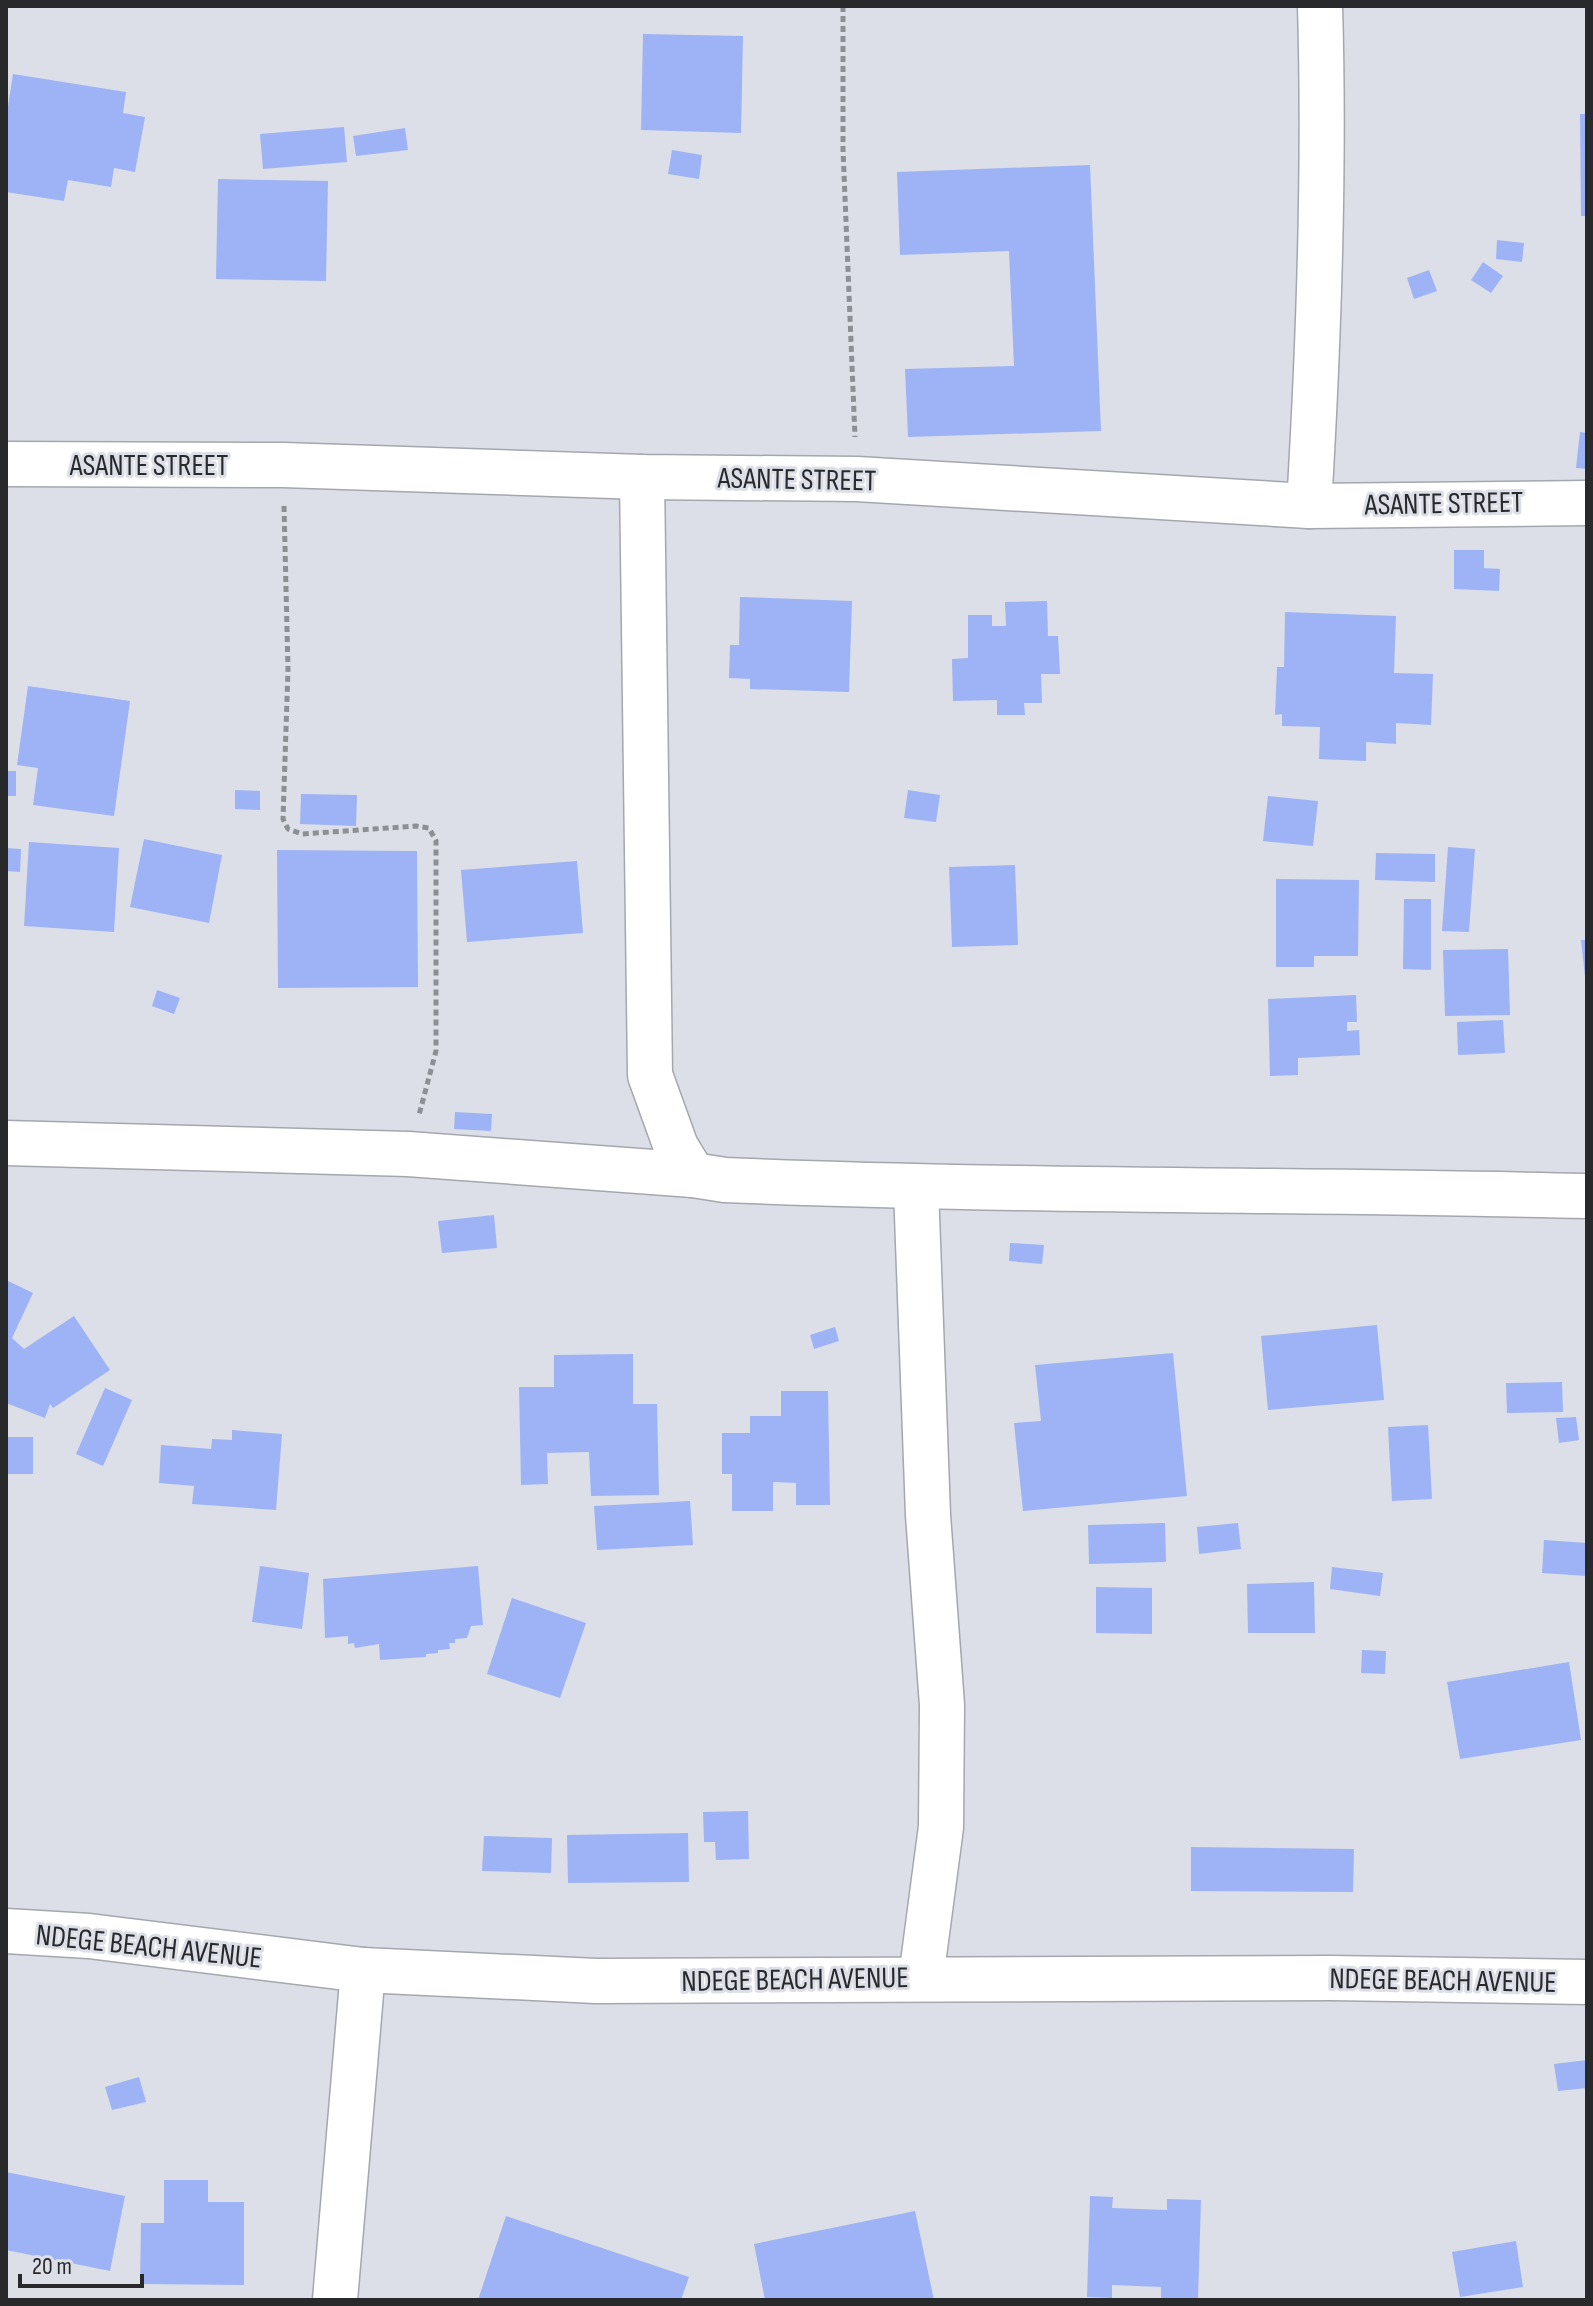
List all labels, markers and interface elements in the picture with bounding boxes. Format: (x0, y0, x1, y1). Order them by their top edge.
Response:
street label: ASANTE STREET (69, 448, 228, 484)
street label: ASANTE STREET (716, 461, 877, 499)
street label: ASANTE STREET (1363, 485, 1524, 523)
street label: NDEGE BEACH AVENUE (34, 1917, 264, 1977)
street label: NDEGE BEACH AVENUE (681, 1960, 909, 2000)
street label: NDEGE BEACH AVENUE (1329, 1961, 1557, 2001)
scale bar (20, 2238, 142, 2288)
text: 20 m (32, 2252, 72, 2281)

